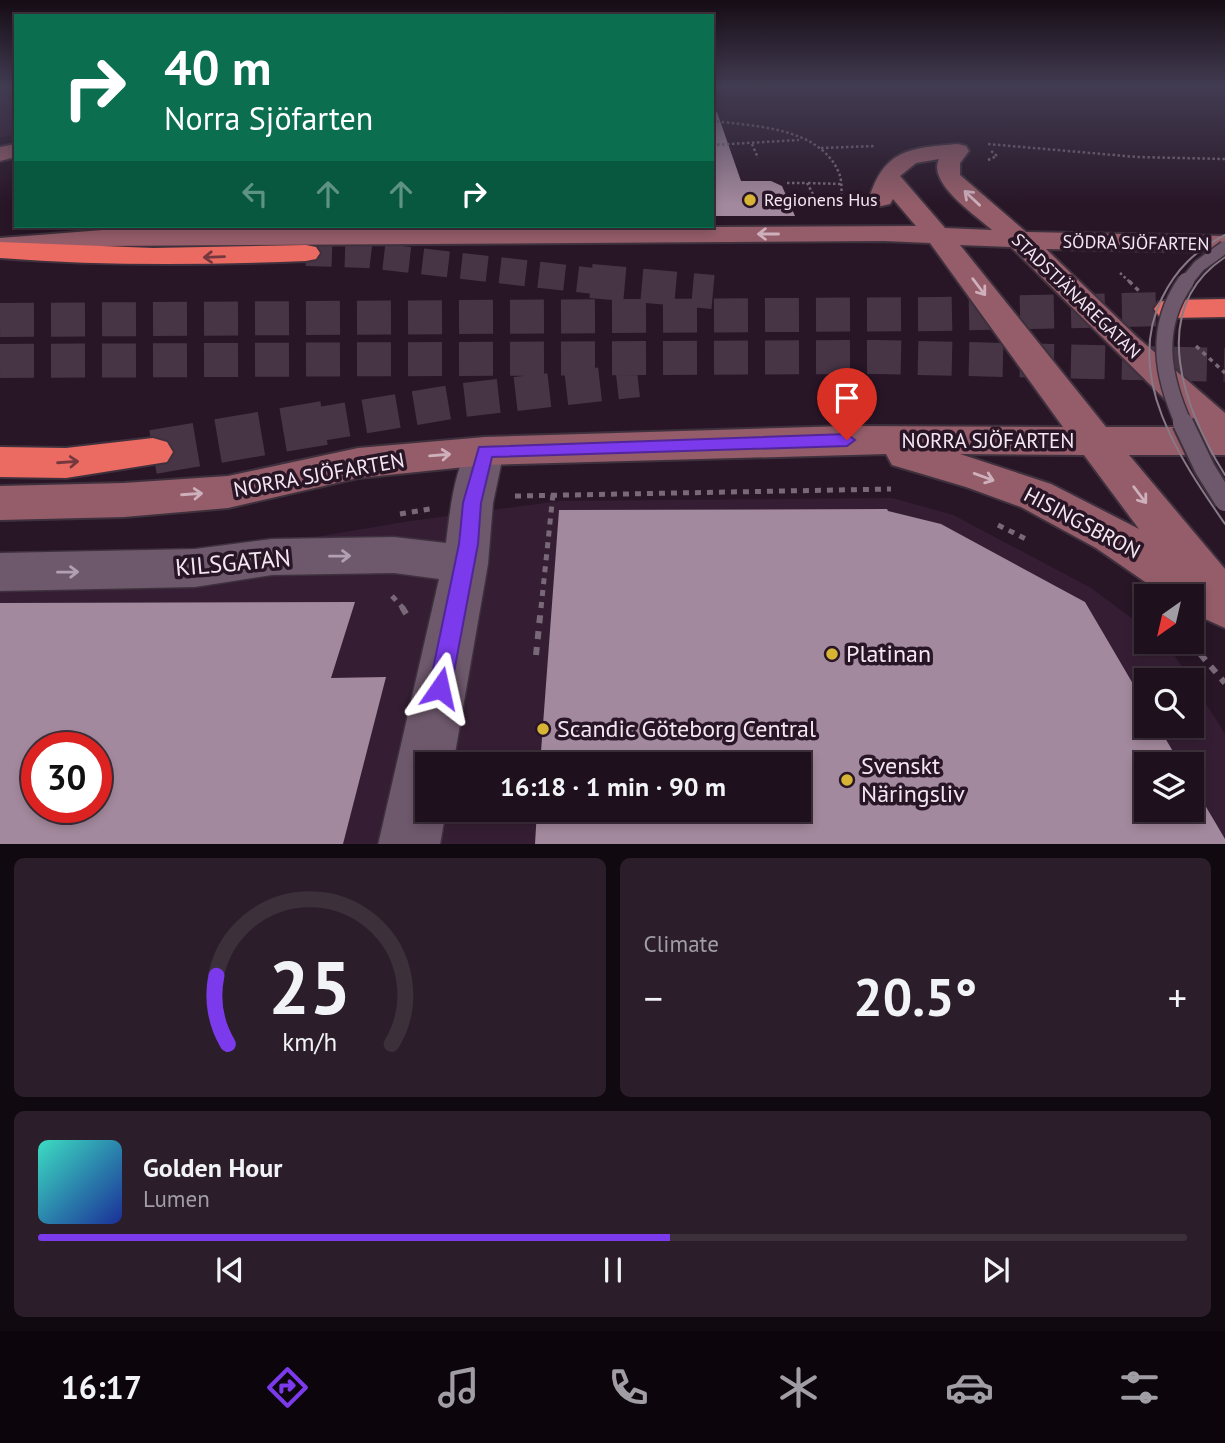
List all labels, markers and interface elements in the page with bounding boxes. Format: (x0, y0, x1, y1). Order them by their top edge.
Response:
text: 40 m (164, 35, 271, 99)
icon: right (49, 42, 140, 133)
text: Norra Sjöfarten (164, 97, 373, 139)
icon: left (236, 175, 274, 213)
icon: ahead (309, 175, 347, 213)
icon: ahead (382, 175, 420, 213)
icon: right (455, 175, 493, 213)
place label: Regionens Hus (764, 188, 878, 211)
one-way arrow (964, 190, 981, 207)
marker: Regionens Hus (742, 192, 758, 208)
one-way arrow (757, 227, 780, 241)
street label: STADSTJÄNAREGATAN (1007, 228, 1146, 363)
street label: SÖDRA SJÖFARTEN (1062, 230, 1210, 255)
one-way arrow (203, 250, 226, 263)
one-way arrow (972, 277, 987, 296)
pin (817, 368, 877, 440)
icon: arrive (828, 379, 866, 417)
street label: NORRA SJÖFARTEN (902, 427, 1075, 454)
street label: NORRA SJÖFARTEN (231, 446, 406, 503)
one-way arrow (428, 448, 451, 461)
one-way arrow (56, 455, 79, 468)
one-way arrow (972, 472, 994, 484)
street label: HISINGSBRON (1019, 481, 1145, 565)
one-way arrow (1132, 486, 1147, 504)
one-way arrow (180, 488, 203, 501)
street label: KILSGATAN (174, 542, 292, 583)
one-way arrow (328, 549, 351, 563)
one-way arrow (56, 565, 79, 579)
north arrow (1134, 584, 1204, 654)
map controls (1134, 584, 1204, 822)
place label: Platinan (846, 638, 931, 669)
marker: Platinan (824, 646, 840, 662)
position arrow (403, 651, 477, 725)
button: search (1134, 668, 1204, 738)
place label: Scandic Göteborg Central (557, 713, 816, 744)
marker: Scandic Göteborg Central (535, 721, 551, 737)
speed limit sign: 30 (21, 732, 112, 823)
place label: Svenskt Näringsliv (861, 750, 965, 809)
button: layers (1134, 752, 1204, 822)
text: 16:18 · 1 min · 90 m (500, 770, 726, 803)
marker: Svenskt Näringsliv (839, 772, 855, 788)
text: Climate (644, 929, 719, 958)
text: 25 (268, 940, 351, 1034)
text: 20.5° (853, 963, 977, 1030)
text: − (644, 973, 663, 1022)
text: + (1168, 973, 1187, 1022)
text: km/h (282, 1025, 337, 1057)
text: Golden Hour (143, 1151, 282, 1184)
text: Lumen (143, 1184, 210, 1213)
icon: previous (211, 1251, 249, 1289)
icon: pause (594, 1251, 632, 1289)
icon: next (977, 1251, 1015, 1289)
icon: directions (263, 1363, 312, 1412)
icon: music (434, 1363, 483, 1412)
icon: phone (604, 1363, 653, 1412)
icon: climate (774, 1363, 823, 1412)
icon: car (945, 1363, 994, 1412)
icon: filters (1115, 1363, 1164, 1412)
text: 16:17 (61, 1366, 142, 1408)

